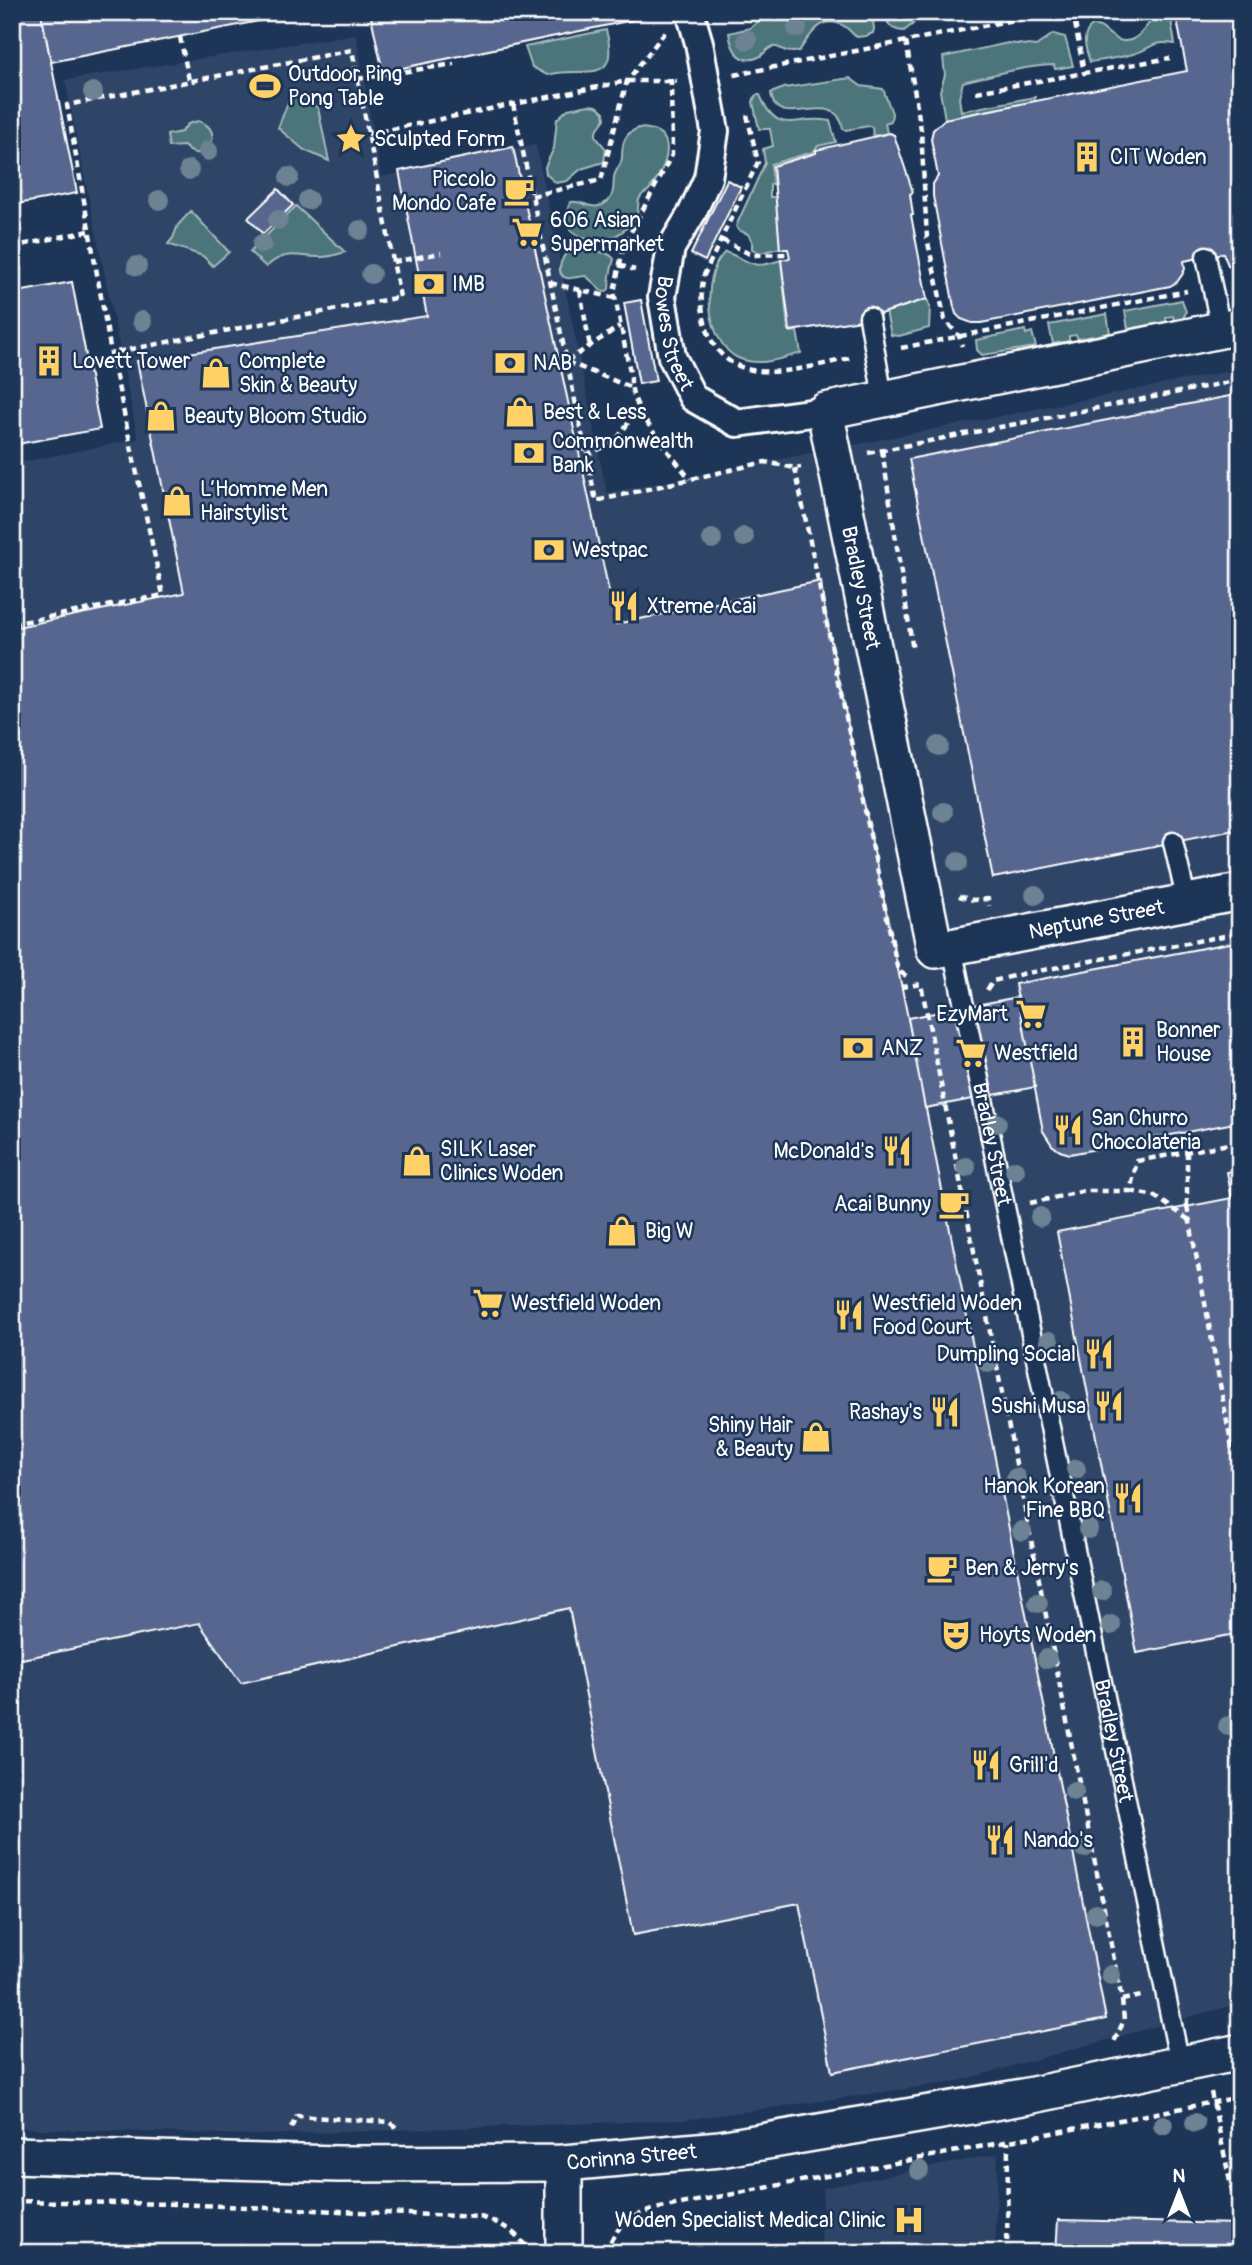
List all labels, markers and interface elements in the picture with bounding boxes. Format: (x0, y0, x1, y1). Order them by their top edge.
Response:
place label: Outdoor Ping Pong Table (288, 61, 402, 112)
sports icon: Outdoor Ping Pong Table (248, 69, 282, 103)
place icon: Sculpted Form (334, 122, 368, 156)
place label: Sculpted Form (374, 126, 505, 153)
building icon: CIT Woden (1070, 140, 1104, 174)
place label: CIT Woden (1110, 144, 1207, 171)
place label: Piccolo Mondo Cafe (392, 166, 497, 217)
cafe icon: Piccolo Mondo Cafe (502, 174, 536, 208)
place label: 606 Asian Supermarket (550, 207, 665, 258)
supermarket icon: 606 Asian Supermarket (510, 215, 544, 249)
bank icon: IMB (412, 267, 446, 301)
place label: IMB (452, 271, 485, 298)
street label: Bowes Street (648, 273, 700, 396)
building icon: Lovett Tower (32, 344, 66, 378)
bank icon: NAB (493, 346, 527, 380)
place label: Lovett Tower (72, 348, 191, 375)
place label: Complete Skin & Beauty (239, 348, 357, 399)
place label: NAB (533, 350, 572, 377)
shop icon: Complete Skin & Beauty (199, 356, 233, 390)
shop icon: Best & Less (503, 395, 537, 429)
shop icon: Beauty Bloom Studio (144, 399, 178, 433)
place label: Best & Less (543, 399, 647, 426)
place label: Beauty Bloom Studio (184, 403, 367, 430)
place label: Commonwealth Bank (552, 428, 693, 479)
bank icon: Commonwealth Bank (512, 436, 546, 470)
place label: L’Homme Men Hairstylist (200, 476, 328, 527)
shop icon: L’Homme Men Hairstylist (160, 484, 194, 518)
street label: Bradley Street (835, 524, 886, 652)
bank icon: Westpac (532, 533, 566, 567)
place label: Westpac (572, 537, 648, 564)
restaurant icon: Xtreme Acai (607, 589, 641, 623)
place label: Xtreme Acai (647, 593, 756, 620)
street label: Neptune Street (1026, 894, 1167, 946)
supermarket icon: EzyMart (1014, 997, 1048, 1031)
place label: EzyMart (936, 1001, 1009, 1028)
place label: Bonner House (1156, 1017, 1221, 1068)
building icon: Bonner House (1116, 1025, 1150, 1059)
bank icon: ANZ (841, 1031, 875, 1065)
place label: ANZ (881, 1035, 923, 1062)
supermarket icon: Westfield (954, 1036, 988, 1070)
place label: Westfield (994, 1040, 1078, 1067)
street label: Bradley Street (966, 1080, 1018, 1209)
place label: San Churro Chocolateria (1091, 1105, 1201, 1156)
restaurant icon: San Churro Chocolateria (1051, 1113, 1085, 1147)
restaurant icon: McDonald's (880, 1134, 914, 1168)
place label: SILK Laser Clinics Woden (440, 1136, 563, 1187)
place label: McDonald's (773, 1138, 875, 1165)
shop icon: SILK Laser Clinics Woden (400, 1144, 434, 1178)
cafe icon: Acai Bunny (937, 1187, 971, 1221)
place label: Acai Bunny (834, 1191, 931, 1218)
shop icon: Big W (605, 1214, 639, 1248)
place label: Big W (645, 1218, 694, 1245)
supermarket icon: Westfield Woden (471, 1286, 505, 1320)
place label: Westfield Woden (511, 1290, 661, 1317)
place label: Westfield Woden Food Court (872, 1290, 1022, 1341)
restaurant icon: Westfield Woden Food Court (832, 1298, 866, 1332)
restaurant icon: Dumpling Social (1082, 1337, 1116, 1371)
place label: Dumpling Social (937, 1341, 1076, 1368)
restaurant icon: Sushi Musa (1092, 1389, 1126, 1423)
place label: Sushi Musa (991, 1393, 1086, 1420)
restaurant icon: Rashay's (928, 1395, 962, 1429)
place label: Rashay's (849, 1399, 923, 1426)
place label: Shiny Hair & Beauty (708, 1412, 793, 1463)
shop icon: Shiny Hair & Beauty (799, 1420, 833, 1454)
place label: Hanok Korean Fine BBQ (983, 1473, 1105, 1524)
restaurant icon: Hanok Korean Fine BBQ (1111, 1481, 1145, 1515)
cafe icon: Ben & Jerry's (925, 1551, 959, 1585)
place label: Ben & Jerry's (965, 1555, 1079, 1582)
theatre icon: Hoyts Woden (939, 1618, 973, 1652)
place label: Hoyts Woden (979, 1622, 1097, 1649)
street label: Bradley Street (1088, 1677, 1139, 1805)
restaurant icon: Grill'd (969, 1748, 1003, 1782)
place label: Grill'd (1009, 1752, 1059, 1779)
restaurant icon: Nando's (983, 1823, 1017, 1857)
place label: Nando's (1023, 1827, 1094, 1854)
street label: Corinna Street (566, 2138, 698, 2177)
north arrow (1144, 2156, 1214, 2226)
text: N (1173, 2164, 1186, 2188)
hospital icon: Woden Specialist Medical Clinic (892, 2203, 926, 2237)
place label: Woden Specialist Medical Clinic (615, 2207, 886, 2234)

